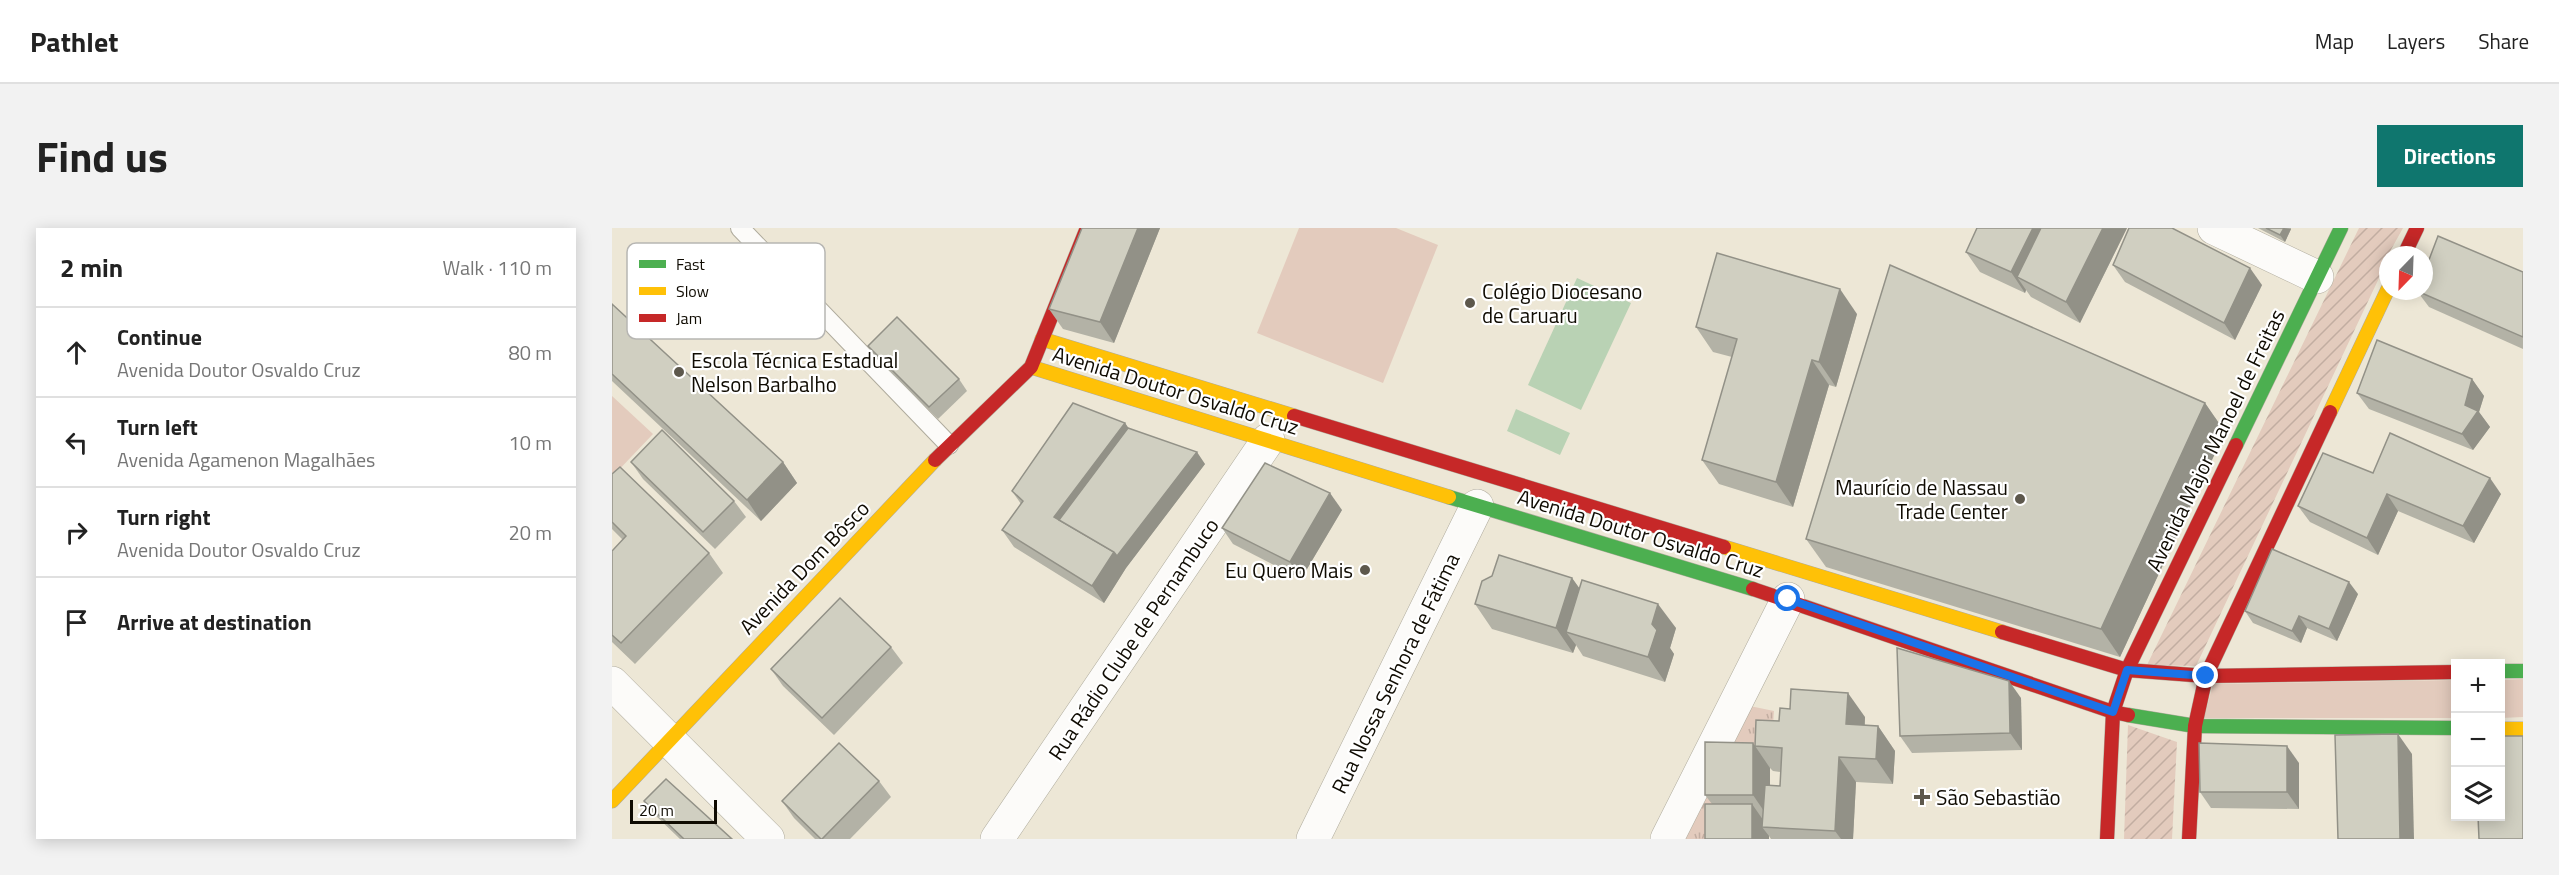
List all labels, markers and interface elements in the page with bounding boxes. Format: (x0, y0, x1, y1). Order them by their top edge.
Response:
text: Pathlet (30, 20, 118, 63)
text: Map (2315, 25, 2354, 57)
text: Layers (2387, 25, 2445, 57)
text: Share (2478, 25, 2529, 57)
text: Find us (36, 124, 168, 188)
button: Directions (2377, 125, 2523, 187)
legend (627, 243, 825, 339)
north arrow (2379, 246, 2433, 300)
text: 2 min (60, 248, 123, 287)
text: Walk · 110 m (443, 252, 552, 283)
text: Fast (676, 252, 705, 276)
place label: Colégio Diocesano de Caruaru (1482, 275, 1642, 331)
text: Slow (676, 279, 709, 303)
marker: Colégio Diocesano de Caruaru (1463, 296, 1477, 310)
street label: Avenida Major Manoel de Freitas (2137, 304, 2293, 576)
text: Jam (676, 306, 702, 330)
text: Continue (117, 320, 202, 354)
icon: ahead (60, 336, 93, 369)
text: 80 m (508, 337, 552, 368)
street label: Avenida Doutor Osvaldo Cruz (1049, 337, 1303, 443)
place label: Escola Técnica Estadual Nelson Barbalho (691, 344, 898, 400)
text: Avenida Doutor Osvaldo Cruz (117, 354, 361, 385)
marker: Escola Técnica Estadual Nelson Barbalho (672, 365, 686, 379)
text: Turn left (117, 410, 198, 444)
icon: left (60, 426, 93, 459)
text: 10 m (508, 427, 552, 458)
text: Avenida Agamenon Magalhães (117, 444, 375, 475)
place label: Maurício de Nassau Trade Center (1835, 471, 2008, 527)
street label: Avenida Doutor Osvaldo Cruz (1514, 480, 1768, 586)
marker: Maurício de Nassau Trade Center (2013, 492, 2027, 506)
street label: Avenida Dom Bôsco (732, 493, 876, 641)
text: Turn right (117, 500, 211, 534)
street label: Rua Rádio Clube de Pernambuco (1040, 512, 1226, 766)
icon: right (60, 516, 93, 549)
text: 20 m (508, 517, 552, 548)
text: Avenida Doutor Osvaldo Cruz (117, 534, 361, 565)
street label: Rua Nossa Senhora de Fátima (1323, 547, 1468, 799)
place label: Eu Quero Mais (1225, 554, 1353, 586)
marker: Eu Quero Mais (1358, 563, 1372, 577)
route start (1774, 585, 1800, 611)
text: Arrive at destination (117, 605, 312, 639)
icon: arrive (60, 606, 93, 639)
map controls (2451, 659, 2505, 821)
button: + (2451, 659, 2505, 713)
route end (2192, 662, 2218, 688)
button: − (2451, 713, 2505, 767)
button: layers (2451, 767, 2505, 821)
place label: São Sebastião (1936, 781, 2061, 813)
marker: São Sebastião (1913, 788, 1931, 806)
scale bar (630, 797, 717, 824)
text: 20 m (639, 798, 674, 822)

